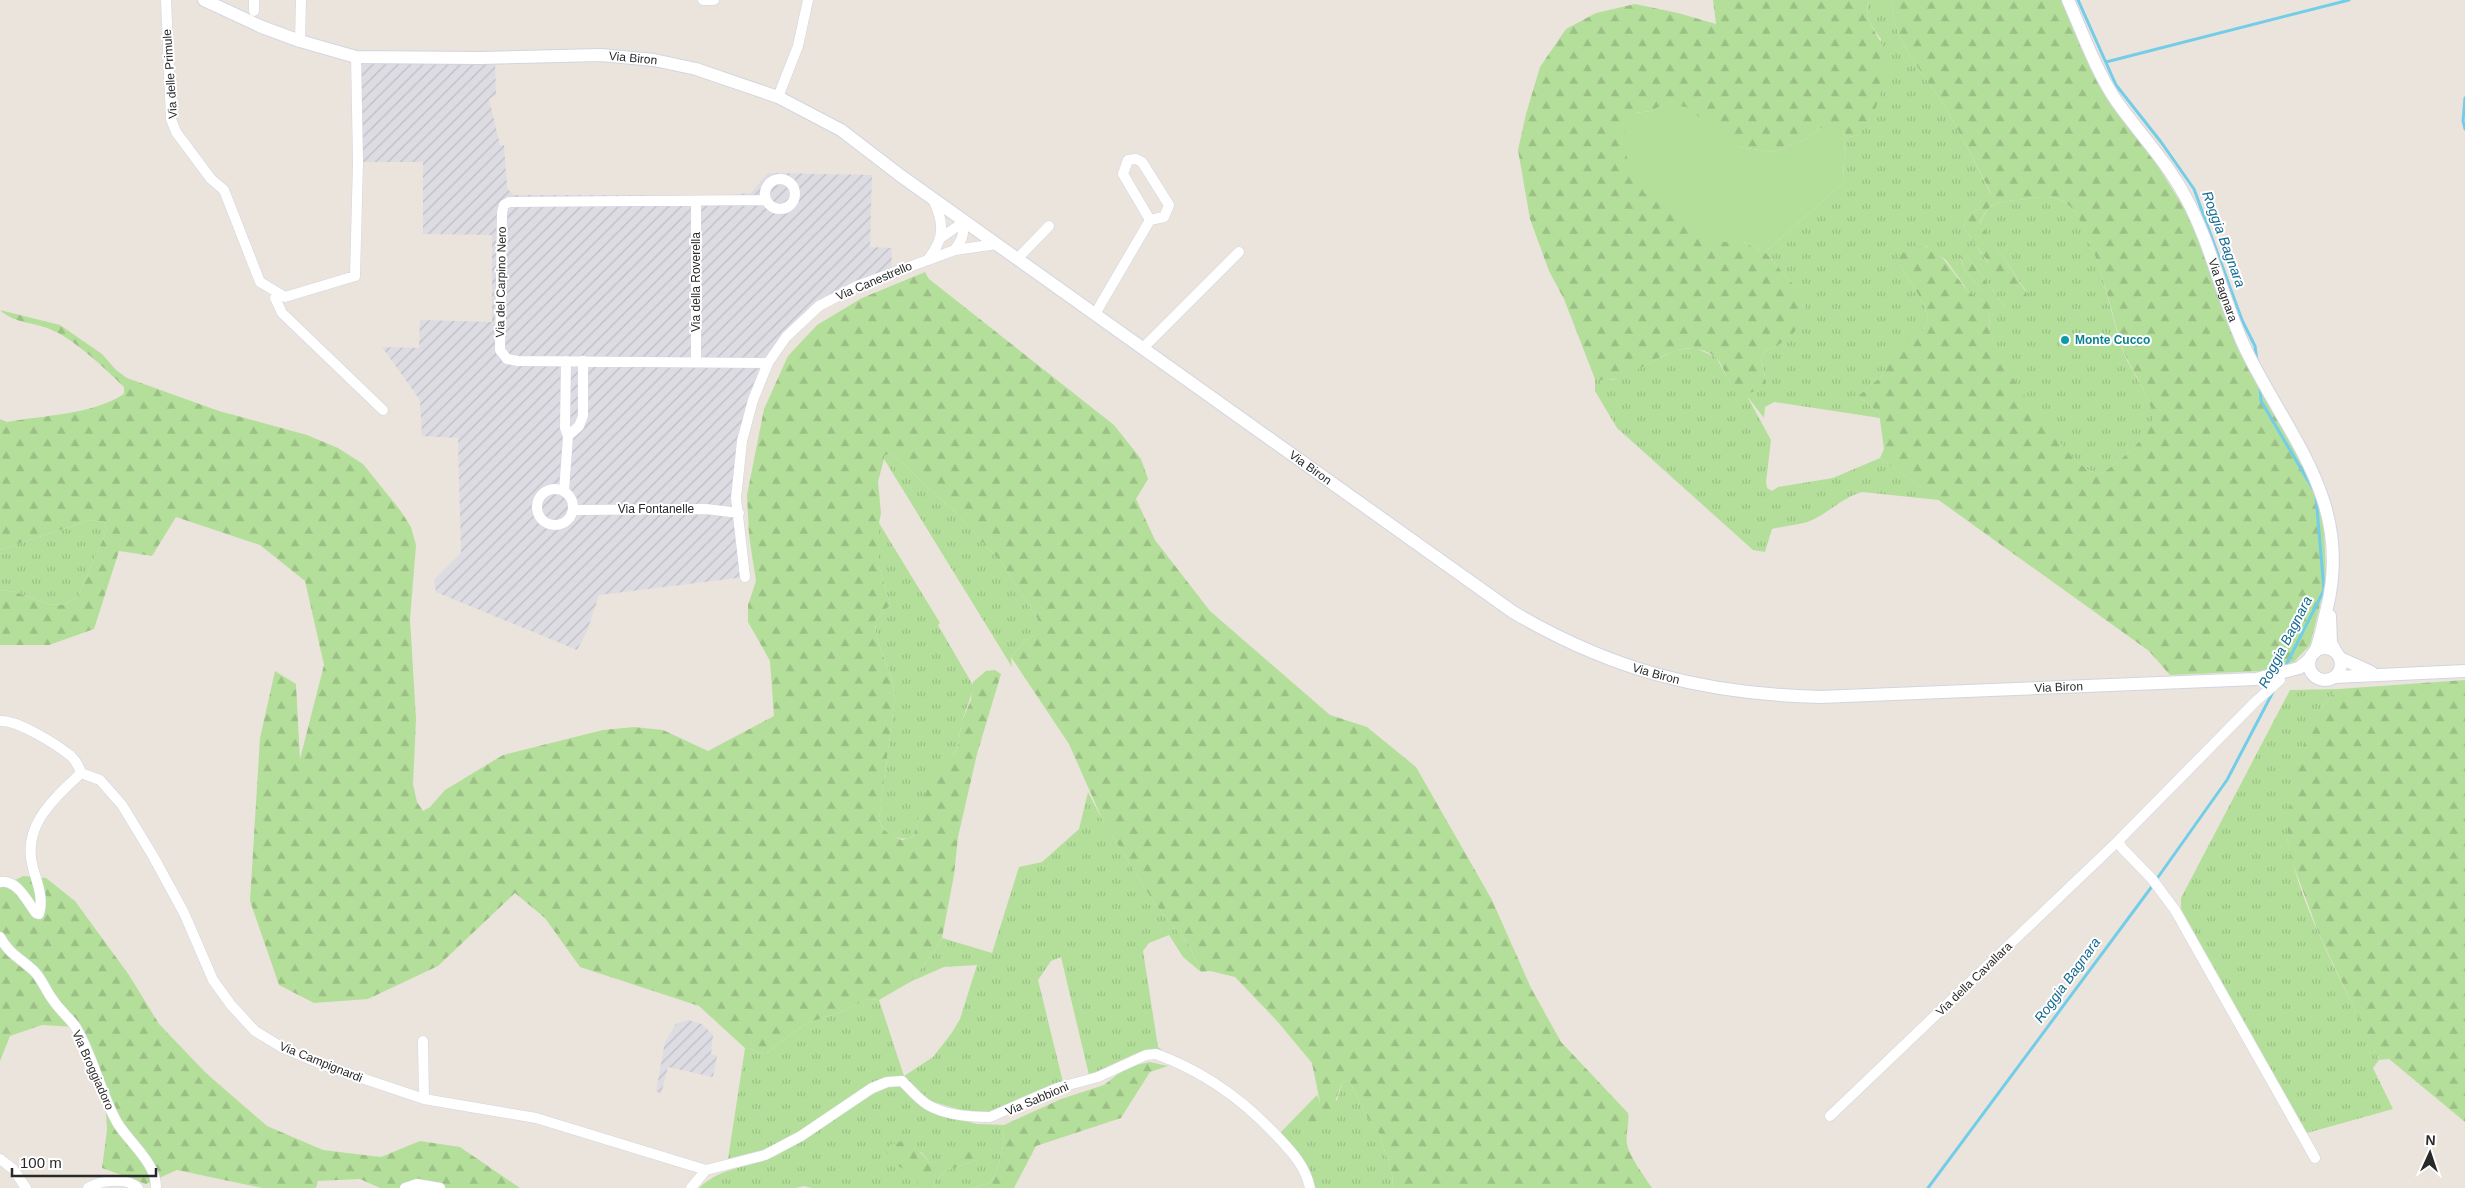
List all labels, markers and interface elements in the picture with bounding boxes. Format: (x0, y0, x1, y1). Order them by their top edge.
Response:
street label: Via delle Primule (160, 28, 180, 119)
street label: Via Biron (608, 49, 658, 67)
water label: Roggia Bagnara (2199, 189, 2249, 289)
street label: Via del Carpino Nero (493, 226, 509, 338)
street label: Via della Roverella (689, 232, 703, 332)
street label: Via Bagnara (2205, 257, 2240, 324)
street label: Via Canestrello (834, 259, 914, 303)
place label: Monte Cucco (2075, 333, 2150, 347)
marker: Monte Cucco (2059, 334, 2071, 346)
street label: Via Biron (1287, 448, 1334, 487)
street label: Via Fontanelle (618, 502, 695, 516)
water label: Roggia Bagnara (2255, 593, 2315, 691)
street label: Via Biron (1631, 660, 1681, 687)
street label: Via Biron (2034, 679, 2083, 695)
water label: Roggia Bagnara (2031, 934, 2103, 1026)
street label: Via della Cavallara (1933, 939, 2015, 1019)
street label: Via Broggiadoro (69, 1028, 117, 1112)
street label: Via Campignardi (277, 1039, 365, 1085)
street label: Via Sabbioni (1003, 1079, 1071, 1119)
north arrow (2405, 1128, 2455, 1178)
text: N (2425, 1132, 2436, 1148)
scale bar (12, 1146, 156, 1178)
text: 100 m (20, 1154, 62, 1171)

